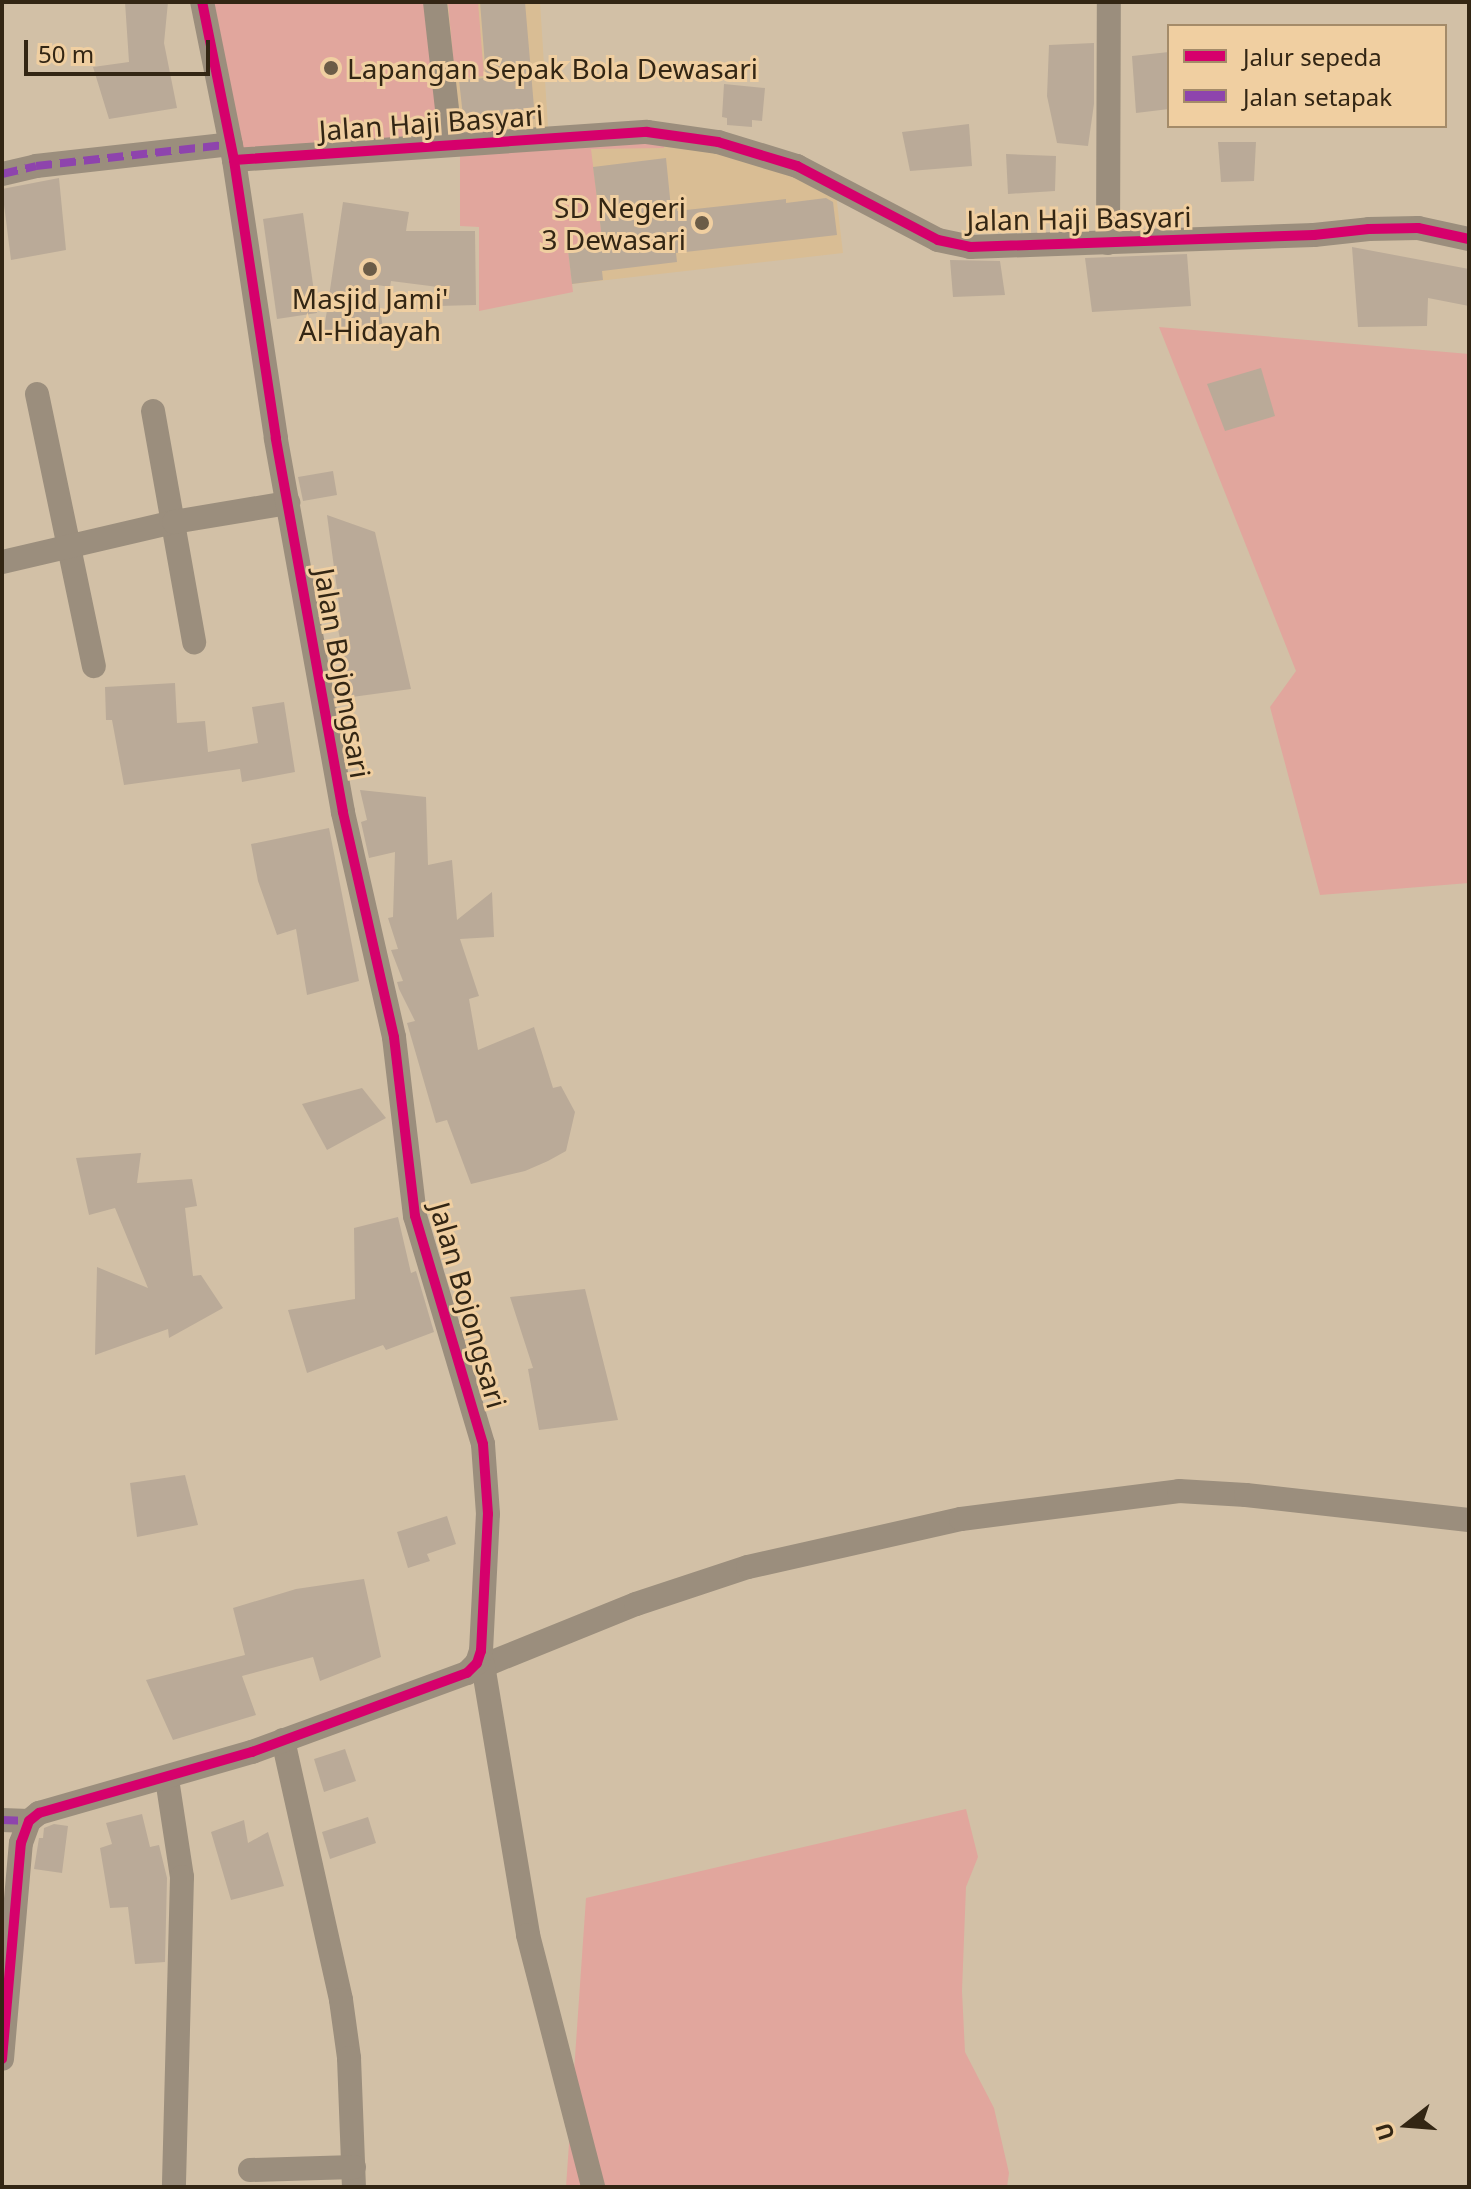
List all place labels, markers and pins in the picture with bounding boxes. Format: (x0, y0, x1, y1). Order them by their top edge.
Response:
place label: Lapangan Sepak Bola Dewasari (347, 51, 758, 85)
marker: Lapangan Sepak Bola Dewasari (322, 59, 340, 77)
place label: SD Negeri 3 Dewasari (541, 190, 686, 256)
marker: SD Negeri 3 Dewasari (693, 214, 711, 232)
marker: Masjid Jami' Al-Hidayah (361, 260, 379, 278)
place label: Masjid Jami' Al-Hidayah (292, 281, 448, 347)

